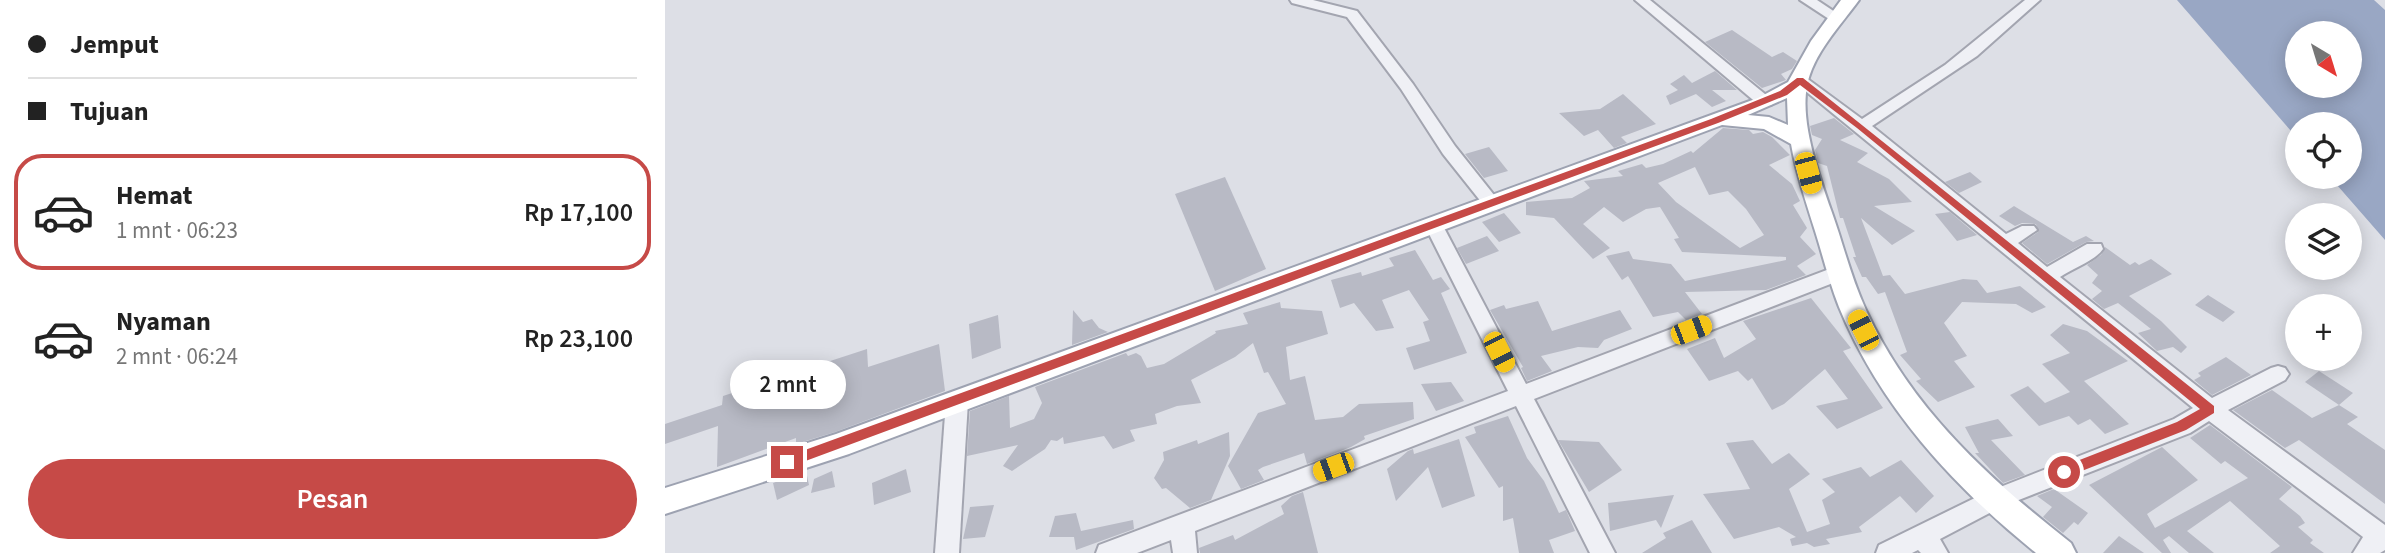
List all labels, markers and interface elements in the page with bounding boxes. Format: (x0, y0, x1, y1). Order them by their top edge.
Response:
north arrow (2285, 21, 2363, 98)
map controls (2285, 21, 2362, 371)
text: Jemput (70, 26, 159, 63)
text: Tujuan (70, 93, 149, 130)
button: locate (2285, 112, 2362, 189)
car (1793, 150, 1824, 196)
text: Hemat (116, 177, 192, 214)
icon: car (32, 181, 95, 244)
text: Rp 17,100 (524, 194, 633, 231)
button: layers (2285, 203, 2362, 280)
text: 1 mnt · 06:23 (116, 214, 238, 247)
button: + (2285, 294, 2362, 371)
text: Nyaman (116, 303, 211, 340)
icon: car (32, 307, 95, 370)
car (1845, 307, 1882, 353)
car (1668, 313, 1715, 347)
text: Rp 23,100 (524, 320, 633, 357)
car (1481, 329, 1518, 375)
text: 2 mnt · 06:24 (116, 340, 238, 373)
callout: 2 mnt (729, 360, 845, 410)
text: 2 mnt (760, 368, 816, 401)
route end (771, 446, 803, 478)
car (1310, 450, 1357, 484)
route start (2048, 456, 2080, 488)
button: Pesan (28, 459, 637, 539)

